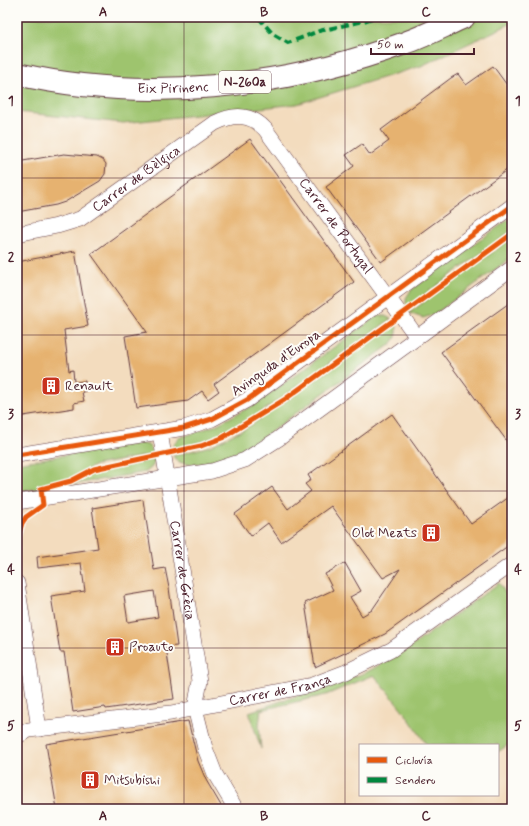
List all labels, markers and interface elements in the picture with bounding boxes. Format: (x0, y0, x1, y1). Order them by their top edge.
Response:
text: A (99, 4, 107, 21)
text: B (260, 4, 269, 21)
text: C (421, 4, 431, 21)
scale bar (371, 30, 474, 56)
text: 50 m (377, 37, 404, 53)
road number: N-260a (219, 71, 271, 93)
street label: Eix Pirinenc (137, 78, 210, 98)
text: 1 (8, 93, 14, 110)
text: 1 (515, 93, 521, 110)
street label: Carrer de Bèlgica (89, 141, 184, 216)
street label: Carrer de Portugal (295, 174, 377, 277)
text: 2 (8, 249, 15, 266)
text: 2 (515, 249, 522, 266)
street label: Avinguda d'Europa (228, 326, 325, 401)
building icon: Renault (40, 375, 62, 397)
place label: Renault (65, 377, 114, 395)
text: 3 (8, 406, 14, 423)
text: 3 (515, 406, 521, 423)
street label: Carrer de Grècia (165, 519, 199, 621)
building icon: Olot Meats (420, 522, 442, 544)
place label: Olot Meats (352, 524, 417, 542)
text: 4 (7, 562, 15, 579)
text: 4 (514, 562, 522, 579)
building icon: Proauto (104, 636, 126, 658)
place label: Proauto (129, 638, 174, 656)
street label: Carrer de França (227, 669, 334, 710)
text: 5 (7, 718, 15, 735)
text: 5 (514, 718, 522, 735)
legend (359, 744, 499, 796)
text: Ciclovía (395, 753, 433, 769)
building icon: Mitsubishi (79, 769, 101, 791)
place label: Mitsubishi (104, 771, 160, 789)
text: Sendero (395, 773, 436, 789)
text: A (99, 808, 107, 825)
text: B (260, 808, 269, 825)
text: C (421, 808, 431, 825)

